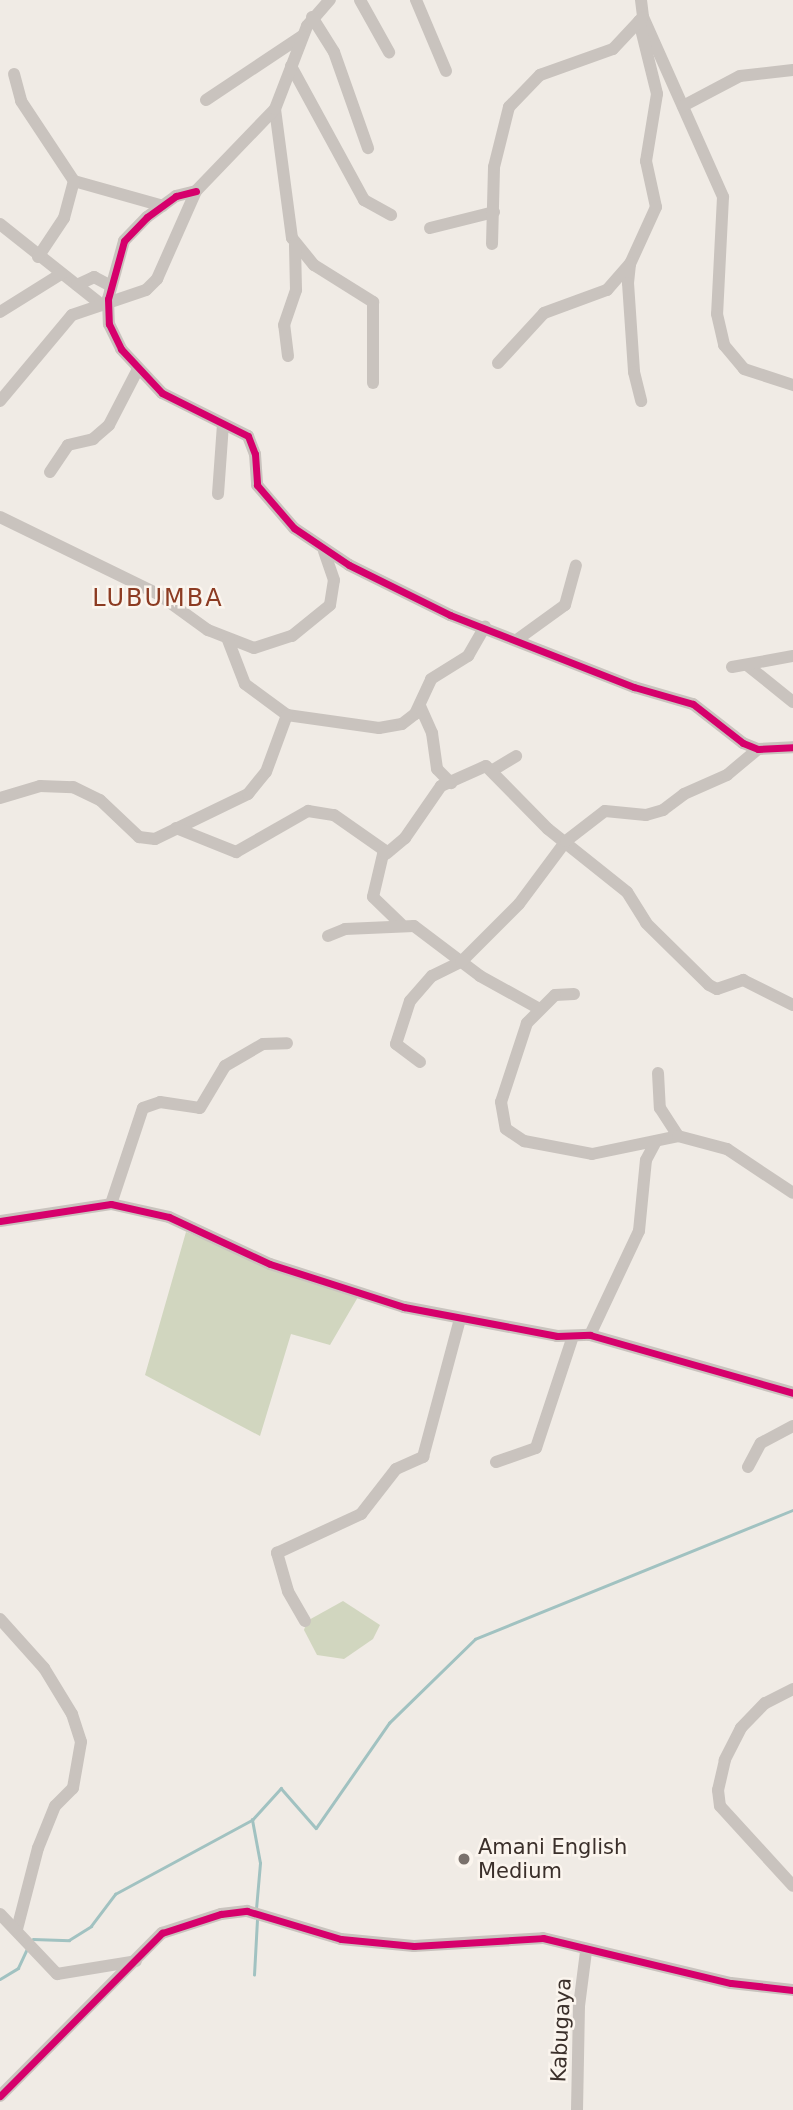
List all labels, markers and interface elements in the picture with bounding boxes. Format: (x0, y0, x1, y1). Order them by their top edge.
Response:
district label: LUBUMBA (93, 585, 223, 613)
place label: Amani English Medium (478, 1834, 627, 1884)
marker: Amani English Medium (456, 1851, 472, 1867)
street label: Kabugaya (546, 1977, 576, 2083)

